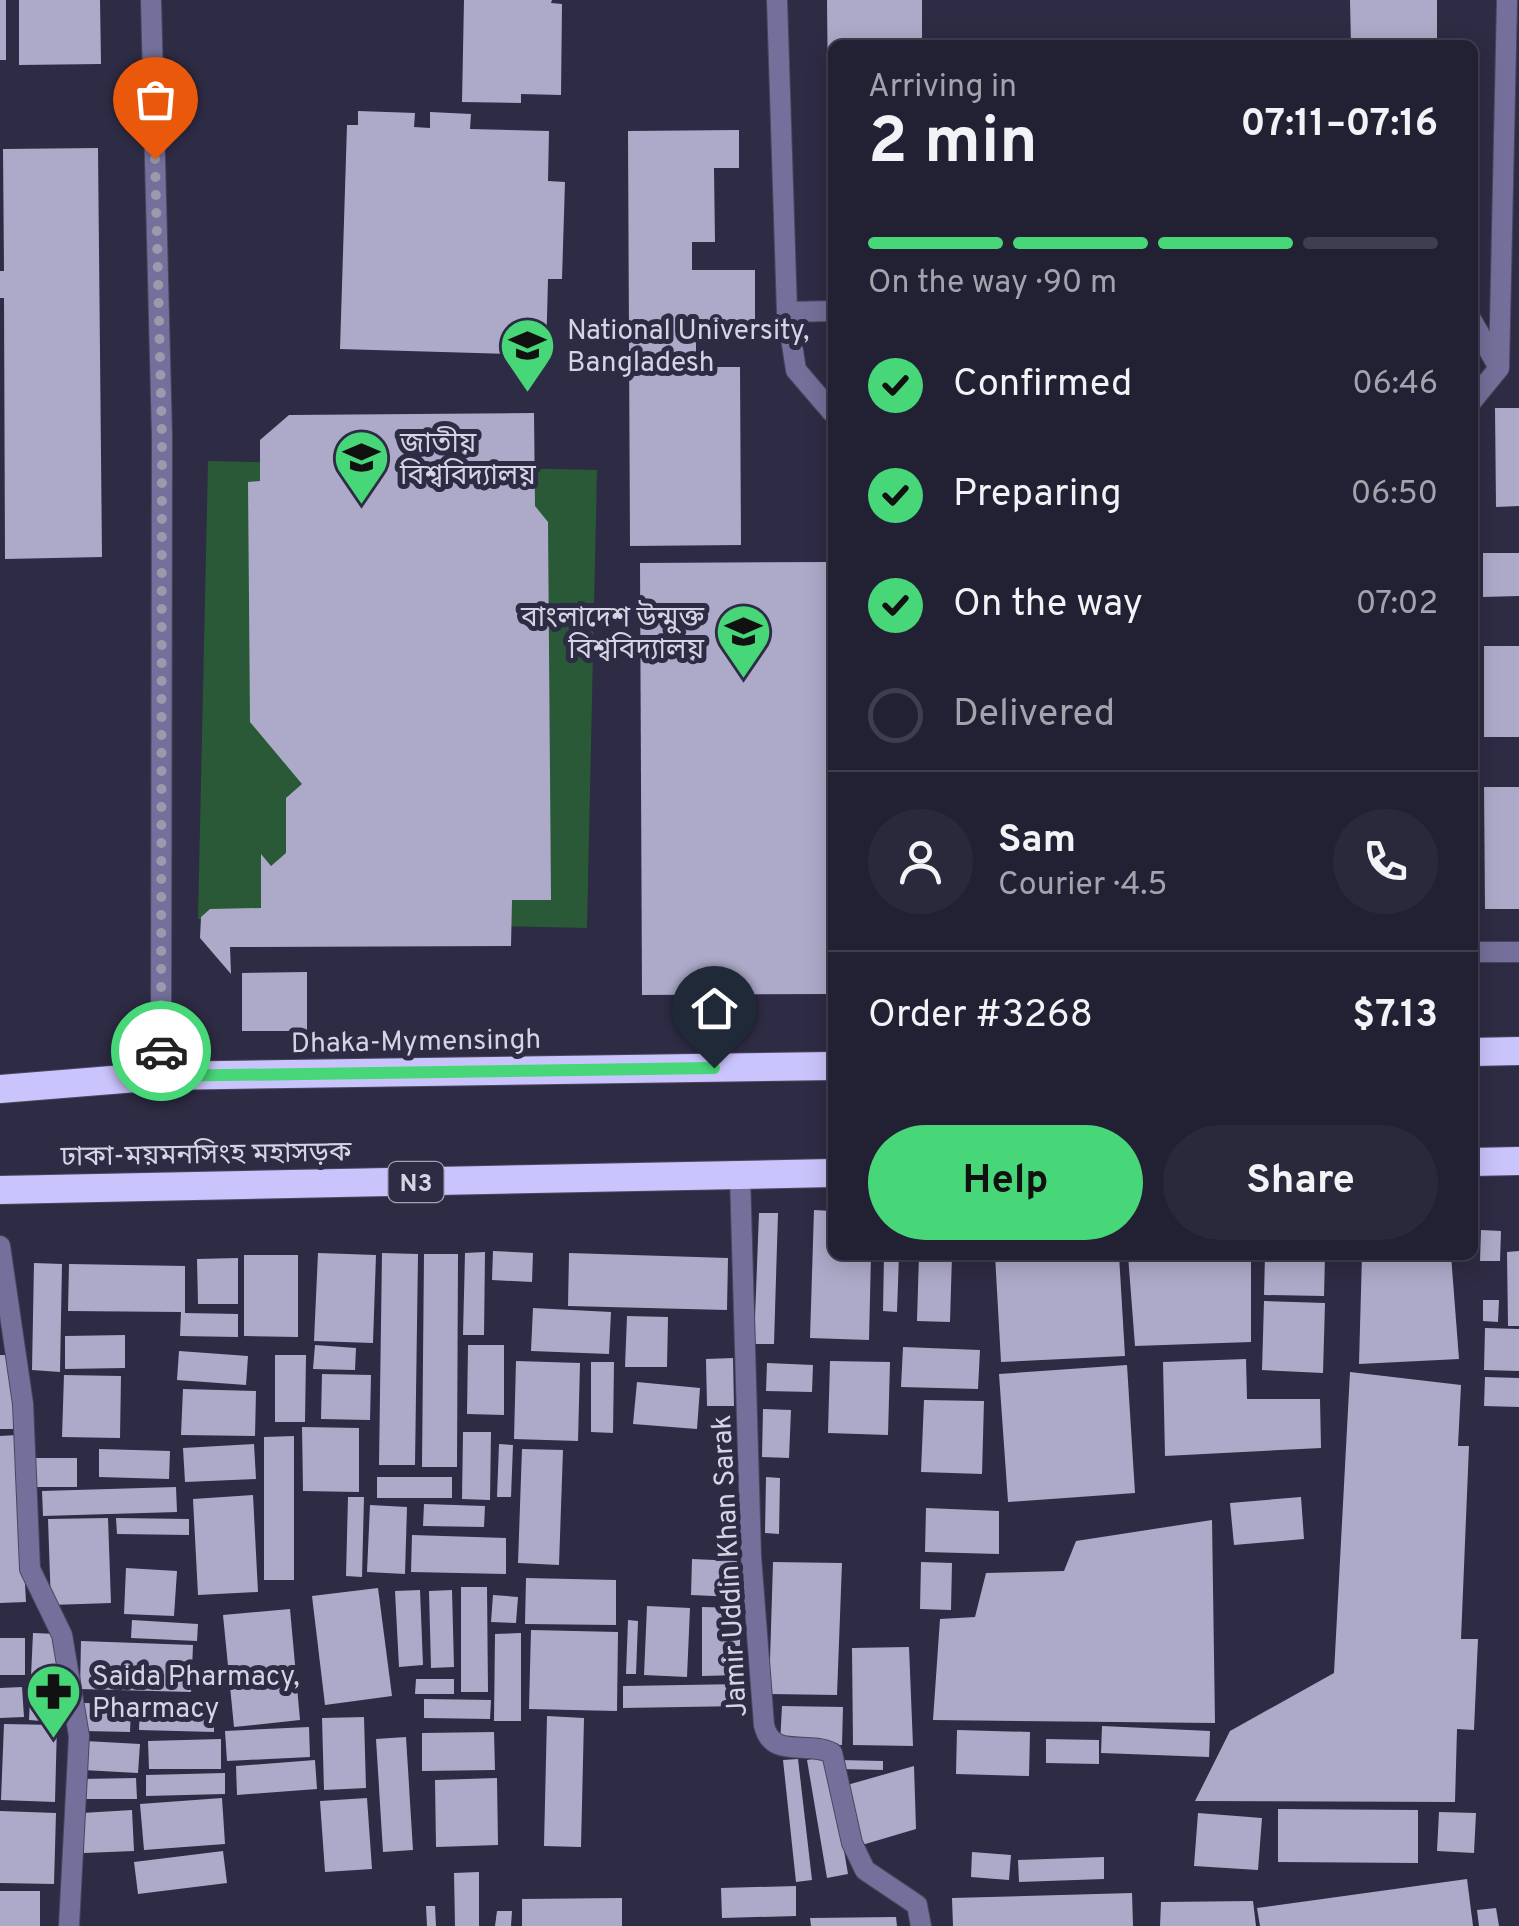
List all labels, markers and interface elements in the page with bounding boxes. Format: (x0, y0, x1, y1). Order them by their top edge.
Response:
pin (113, 57, 198, 160)
text: Arriving in (868, 68, 1017, 108)
icon: bag (128, 72, 183, 127)
text: 07:11–07:16 (1240, 101, 1438, 150)
text: 2 min (868, 104, 1038, 186)
text: On the way · 90 m (868, 264, 1117, 304)
place label: National University, Bangladesh (567, 314, 809, 382)
school or university icon: National University, Bangladesh (498, 315, 558, 394)
icon: check (868, 358, 923, 413)
text: Confirmed (953, 361, 1132, 410)
text: 06:46 (1352, 365, 1438, 405)
place label: জাতীয় বিশ্ববিদ্যালয় (399, 426, 536, 495)
school or university icon: জাতীয় বিশ্ববিদ্যালয় (331, 428, 391, 507)
icon: check (868, 468, 923, 523)
text: Preparing (953, 471, 1122, 520)
text: 06:50 (1351, 475, 1438, 515)
icon: check (868, 578, 923, 633)
text: On the way (953, 581, 1143, 630)
text: 07:02 (1356, 585, 1438, 625)
place label: বাংলাদেশ উন্মুক্ত বিশ্ববিদ্যালয় (520, 600, 704, 669)
school or university icon: বাংলাদেশ উন্মুক্ত বিশ্ববিদ্যালয় (713, 602, 773, 681)
text: Delivered (953, 691, 1115, 740)
button: person (868, 809, 973, 914)
button: phone (1333, 809, 1438, 914)
text: Sam (998, 817, 1076, 866)
text: Courier · 4.5 (998, 866, 1167, 906)
pin (672, 966, 757, 1069)
icon: home (687, 981, 742, 1036)
text: Order #3268 (868, 992, 1093, 1041)
text: $7.13 (1352, 992, 1438, 1041)
courier (111, 1001, 211, 1101)
street label: Dhaka-Mymensingh (291, 1023, 541, 1063)
icon: car (134, 1024, 189, 1079)
button: Help (868, 1125, 1143, 1240)
button: Share (1163, 1125, 1438, 1240)
street label: ঢাকা-ময়মনসিংহ মহাসড়ক (59, 1134, 352, 1177)
road number: N3 (388, 1162, 444, 1202)
street label: Jamir Uddin Khan Sarak (705, 1414, 757, 1718)
place label: Saida Pharmacy, Pharmacy (92, 1660, 300, 1728)
pharmacy icon: Saida Pharmacy, Pharmacy (23, 1661, 83, 1740)

